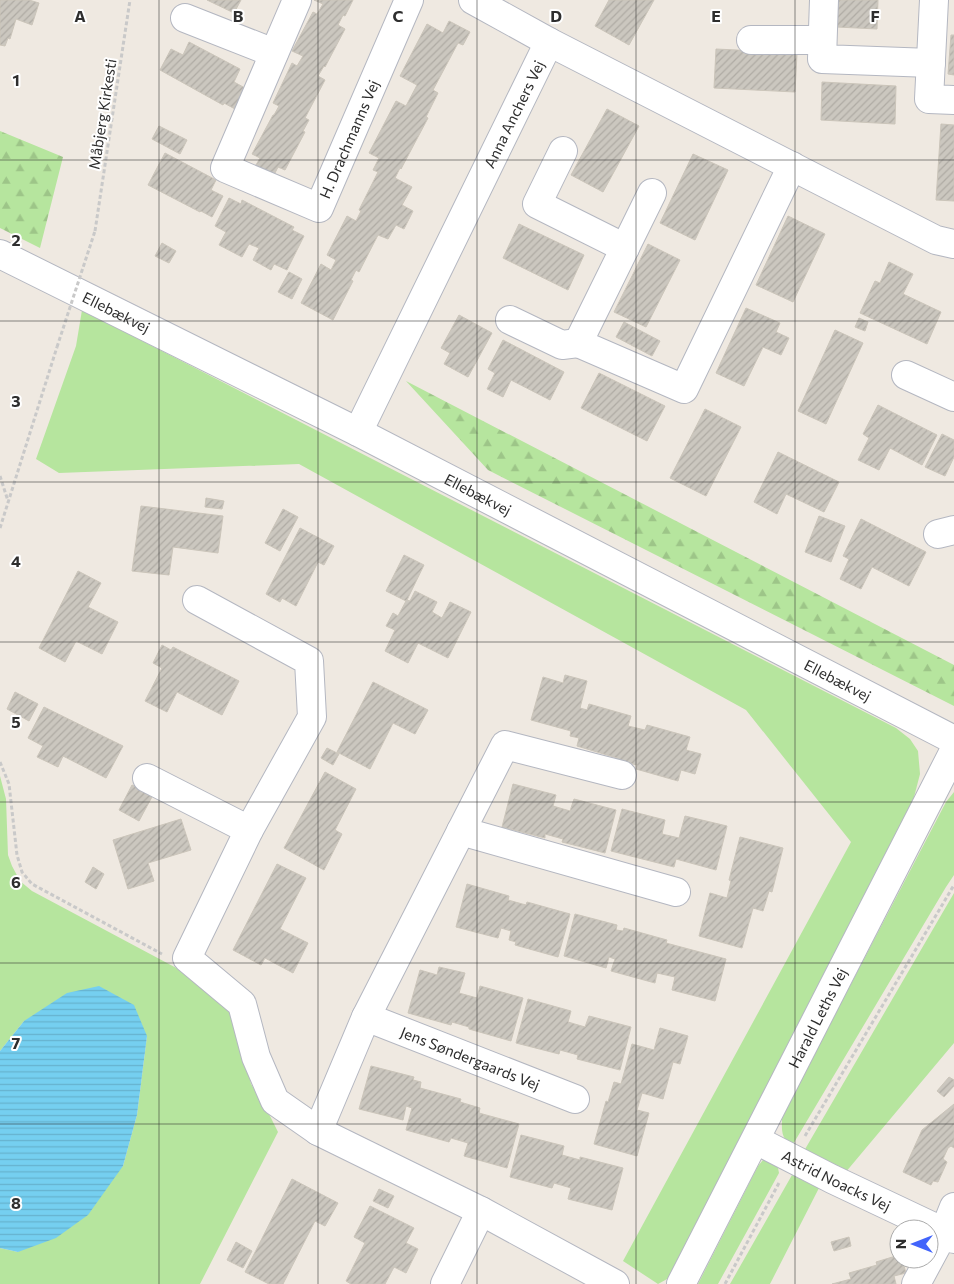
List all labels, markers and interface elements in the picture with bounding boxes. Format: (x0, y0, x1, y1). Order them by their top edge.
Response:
text: A (74, 6, 86, 25)
text: B (233, 6, 244, 25)
text: C (393, 6, 404, 25)
text: D (550, 6, 562, 25)
text: E (711, 6, 721, 25)
text: F (870, 6, 880, 25)
street label: Måbjerg Kirkesti (84, 57, 120, 171)
street label: Anna Anchers Vej (480, 57, 548, 171)
text: 1 (12, 70, 20, 89)
street label: H. Drachmanns Vej (315, 77, 382, 201)
text: 2 (11, 230, 21, 249)
street label: Ellebækvej (80, 288, 153, 336)
text: 3 (11, 391, 21, 410)
street label: Ellebækvej (442, 469, 515, 519)
text: 4 (11, 551, 21, 570)
street label: Ellebækvej (801, 655, 874, 705)
text: 5 (11, 712, 21, 731)
text: 6 (11, 872, 21, 891)
street label: Harald Leths Vej (784, 965, 850, 1071)
street label: Jens Søndergaards Vej (398, 1022, 543, 1093)
text: 7 (12, 1033, 21, 1052)
street label: Astrid Noacks Vej (779, 1146, 894, 1215)
text: 8 (11, 1193, 21, 1212)
north arrow (889, 1219, 939, 1269)
text: N (892, 1239, 909, 1249)

